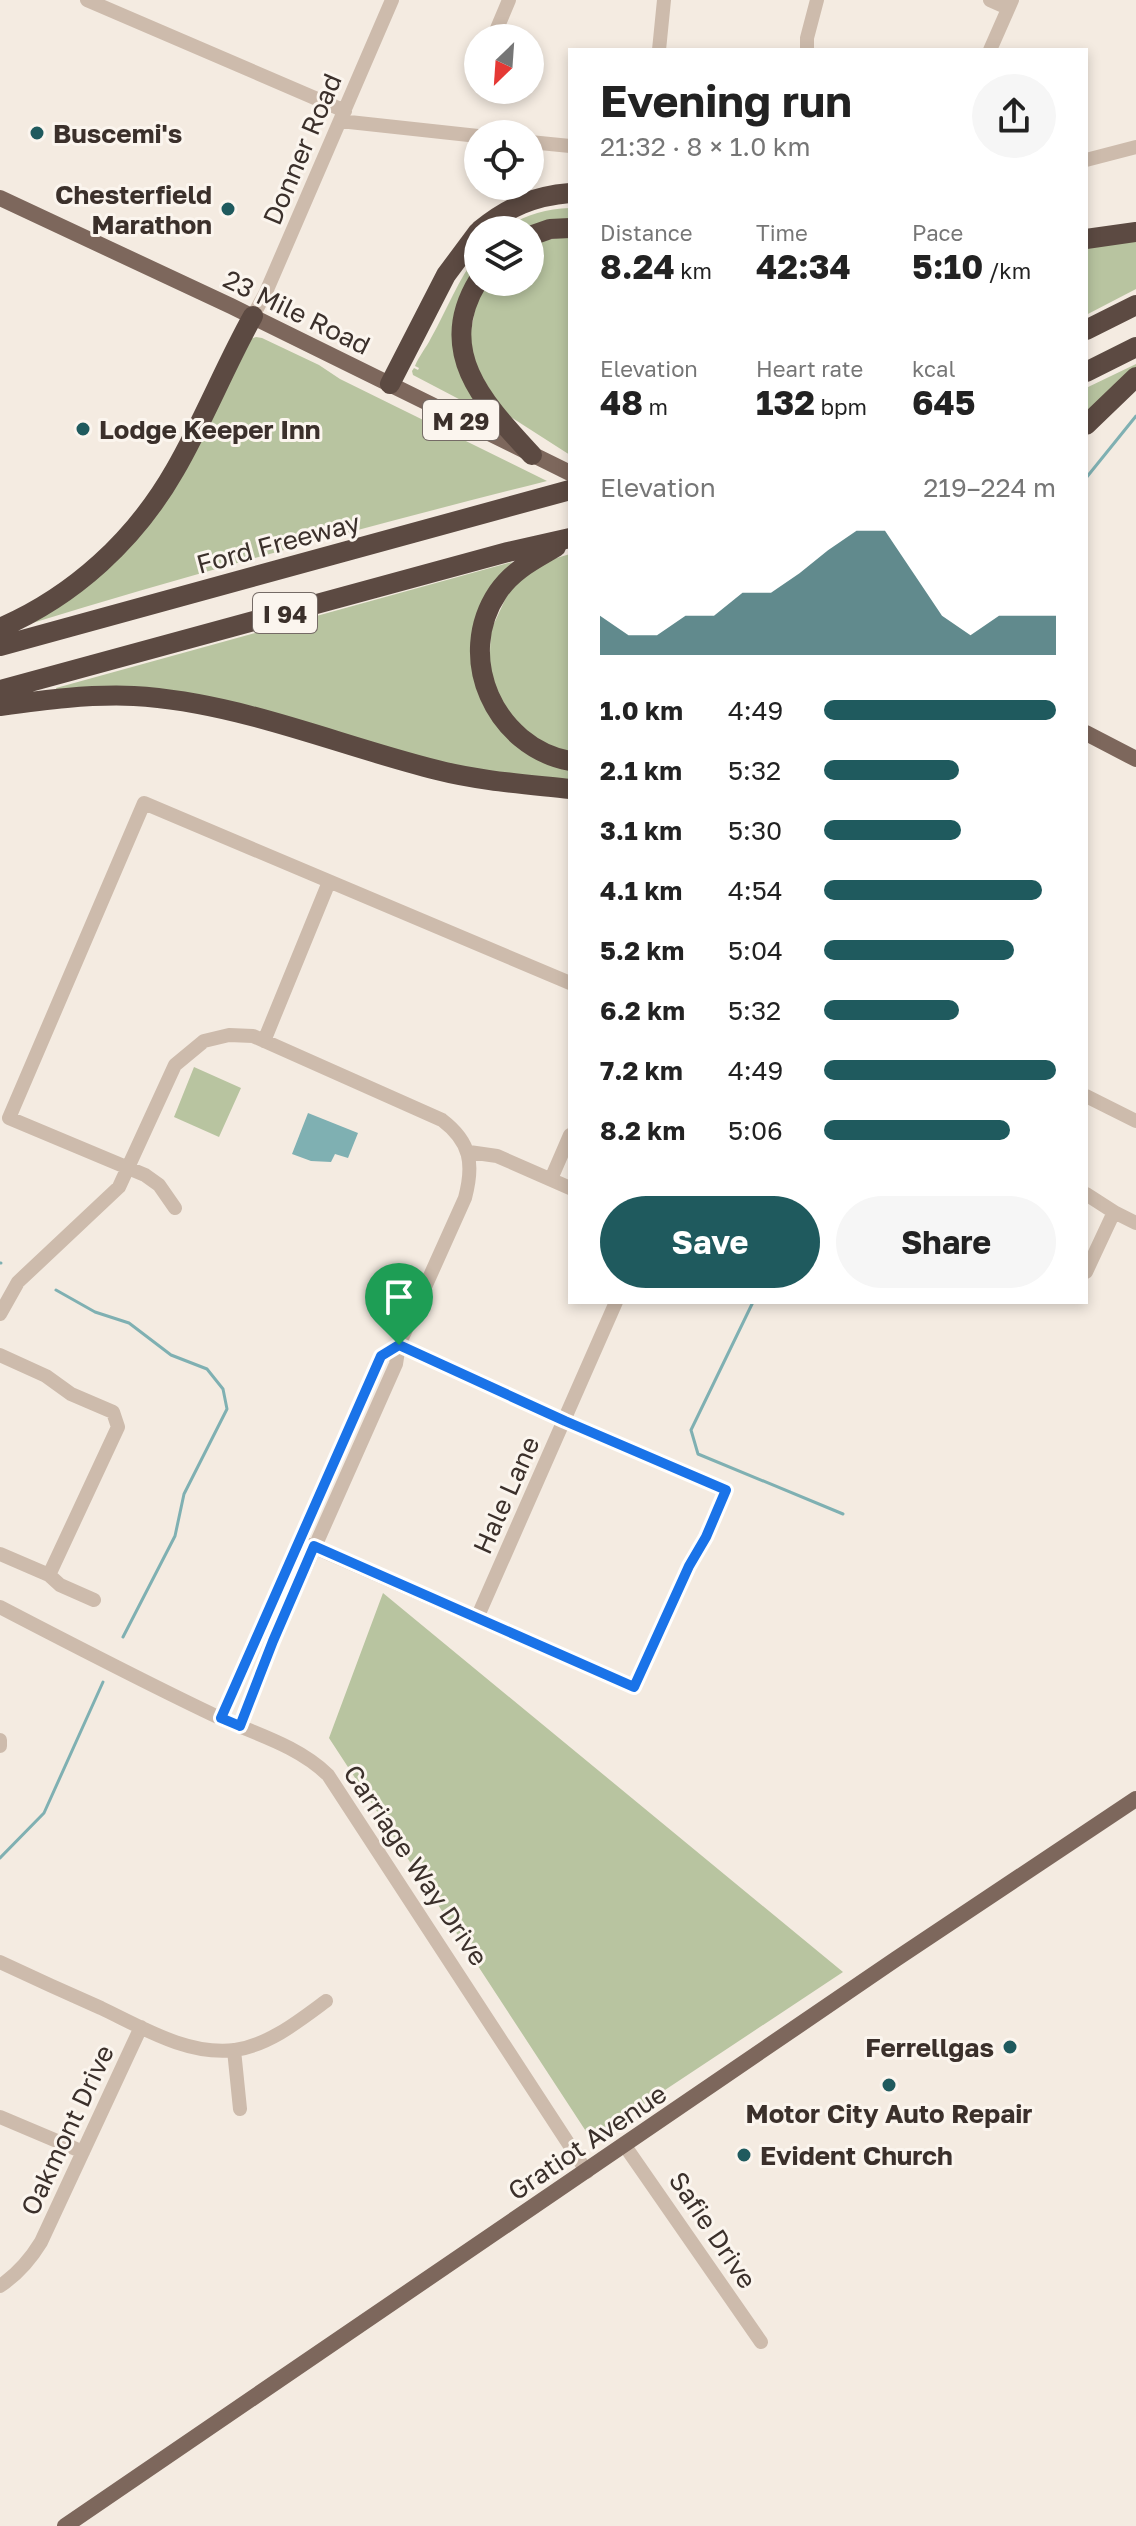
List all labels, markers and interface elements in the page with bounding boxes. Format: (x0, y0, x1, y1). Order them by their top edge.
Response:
north arrow (464, 24, 544, 104)
map controls (464, 24, 544, 296)
street label: Donner Road (256, 69, 348, 229)
text: Evening run (600, 74, 852, 127)
button: share (972, 74, 1056, 158)
place label: Buscemi's (53, 118, 182, 149)
button: locate (464, 120, 544, 200)
marker: Buscemi's (28, 124, 46, 142)
text: 21:32 · 8 × 1.0 km (600, 131, 810, 162)
place label: Chesterfield Marathon (55, 179, 212, 240)
marker: Chesterfield Marathon (219, 200, 237, 218)
button: layers (464, 216, 544, 296)
text: Distance (600, 219, 692, 246)
text: Time (756, 219, 808, 246)
text: Pace (912, 219, 963, 246)
text: 8.24 (600, 246, 675, 286)
text: 42:34 (756, 246, 851, 286)
text: 5:10 (912, 246, 983, 286)
text: km (675, 257, 712, 284)
text: /km (983, 257, 1031, 284)
street label: 23 Mile Road (219, 263, 375, 361)
text: Elevation (600, 355, 698, 382)
text: Heart rate (756, 355, 863, 382)
text: kcal (912, 355, 955, 382)
text: 48 (600, 382, 643, 422)
text: 132 (756, 382, 815, 422)
text: 645 (912, 382, 976, 422)
text: m (643, 393, 668, 420)
text: bpm (815, 393, 867, 420)
road number: M 29 (423, 400, 499, 440)
place label: Lodge Keeper Inn (99, 414, 321, 445)
marker: Lodge Keeper Inn (74, 420, 92, 438)
text: Elevation (600, 472, 716, 503)
text: 219–224 m (923, 472, 1056, 503)
street label: Ford Freeway (193, 506, 363, 580)
road number: I 94 (253, 593, 317, 633)
text: 1.0 km (600, 695, 683, 726)
text: 4:49 (728, 695, 783, 726)
text: 2.1 km (600, 755, 682, 786)
text: 5:32 (728, 755, 781, 786)
text: 3.1 km (600, 815, 682, 846)
text: 5:30 (728, 815, 782, 846)
text: 4.1 km (600, 875, 682, 906)
text: 4:54 (728, 875, 783, 906)
text: 5.2 km (600, 935, 684, 966)
text: 5:04 (728, 935, 783, 966)
text: 6.2 km (600, 995, 685, 1026)
text: 5:32 (728, 995, 781, 1026)
text: 7.2 km (600, 1055, 683, 1086)
text: 4:49 (728, 1055, 783, 1086)
text: 8.2 km (600, 1115, 685, 1146)
text: 5:06 (728, 1115, 783, 1146)
button: Save (600, 1196, 820, 1288)
button: Share (836, 1196, 1056, 1288)
pin (365, 1263, 433, 1345)
icon: arrive (377, 1275, 421, 1319)
street label: Hale Lane (466, 1432, 546, 1558)
street label: Carriage Way Drive (337, 1759, 495, 1971)
place label: Ferrellgas (865, 2032, 994, 2063)
marker: Ferrellgas (1001, 2038, 1019, 2056)
street label: Oakmont Drive (14, 2040, 120, 2220)
marker: Motor City Auto Repair (880, 2076, 898, 2094)
street label: Gratiot Avenue (502, 2078, 672, 2206)
place label: Motor City Auto Repair (746, 2098, 1032, 2129)
place label: Evident Church (760, 2140, 953, 2171)
marker: Evident Church (735, 2146, 753, 2164)
street label: Safie Drive (663, 2166, 763, 2294)

